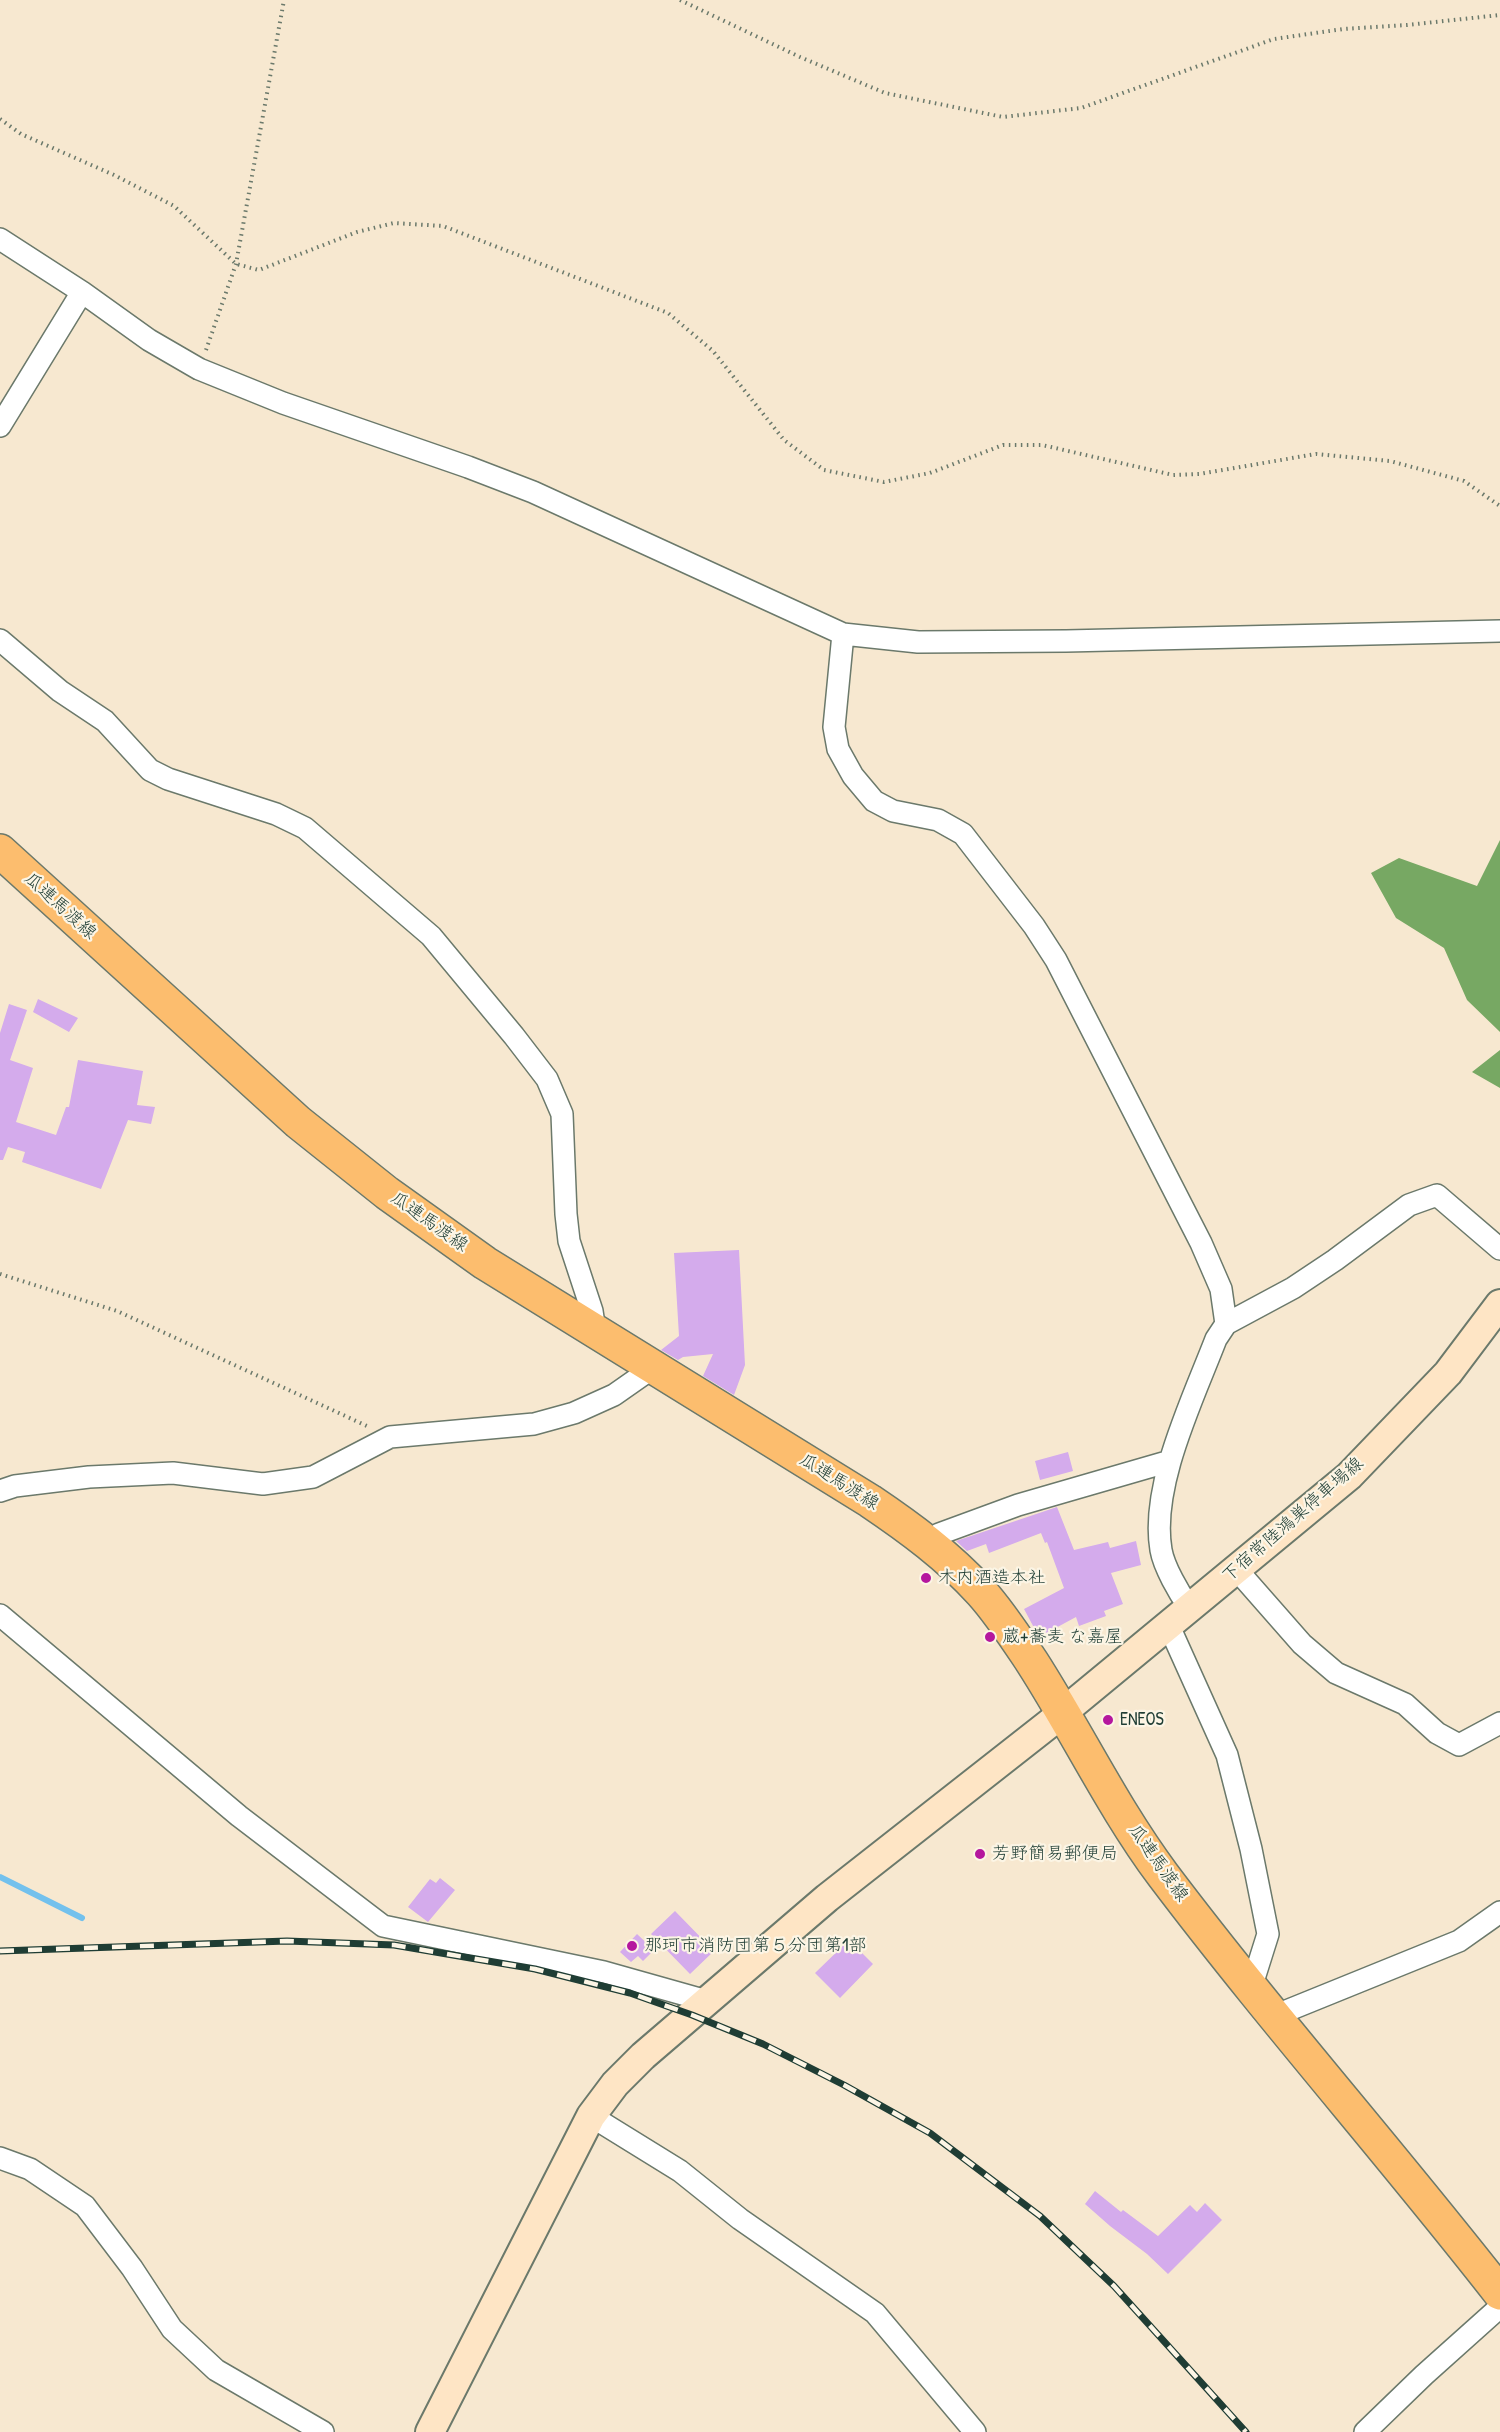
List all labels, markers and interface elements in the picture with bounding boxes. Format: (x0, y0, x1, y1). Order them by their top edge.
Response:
street label: 瓜連馬渡線 (19, 868, 101, 944)
street label: 瓜連馬渡線 (386, 1187, 472, 1257)
street label: 瓜連馬渡線 (795, 1449, 883, 1515)
street label: 下宿常陸鴻巣停車場線 (1218, 1453, 1368, 1587)
place label: 木内酒造本社 (938, 1567, 1046, 1589)
marker: 木内酒造本社 (919, 1571, 933, 1585)
place label: 蔵+蕎麦 な嘉屋 (1002, 1626, 1123, 1648)
marker: 蔵+蕎麦 な嘉屋 (983, 1630, 997, 1644)
place label: ENEOS (1120, 1709, 1164, 1731)
marker: ENEOS (1101, 1713, 1115, 1727)
street label: 瓜連馬渡線 (1123, 1820, 1193, 1906)
place label: 芳野簡易郵便局 (992, 1843, 1118, 1865)
marker: 芳野簡易郵便局 (973, 1847, 987, 1861)
place label: 那珂市消防団第５分団第1部 (644, 1935, 867, 1957)
marker: 那珂市消防団第５分団第1部 (625, 1939, 639, 1953)

